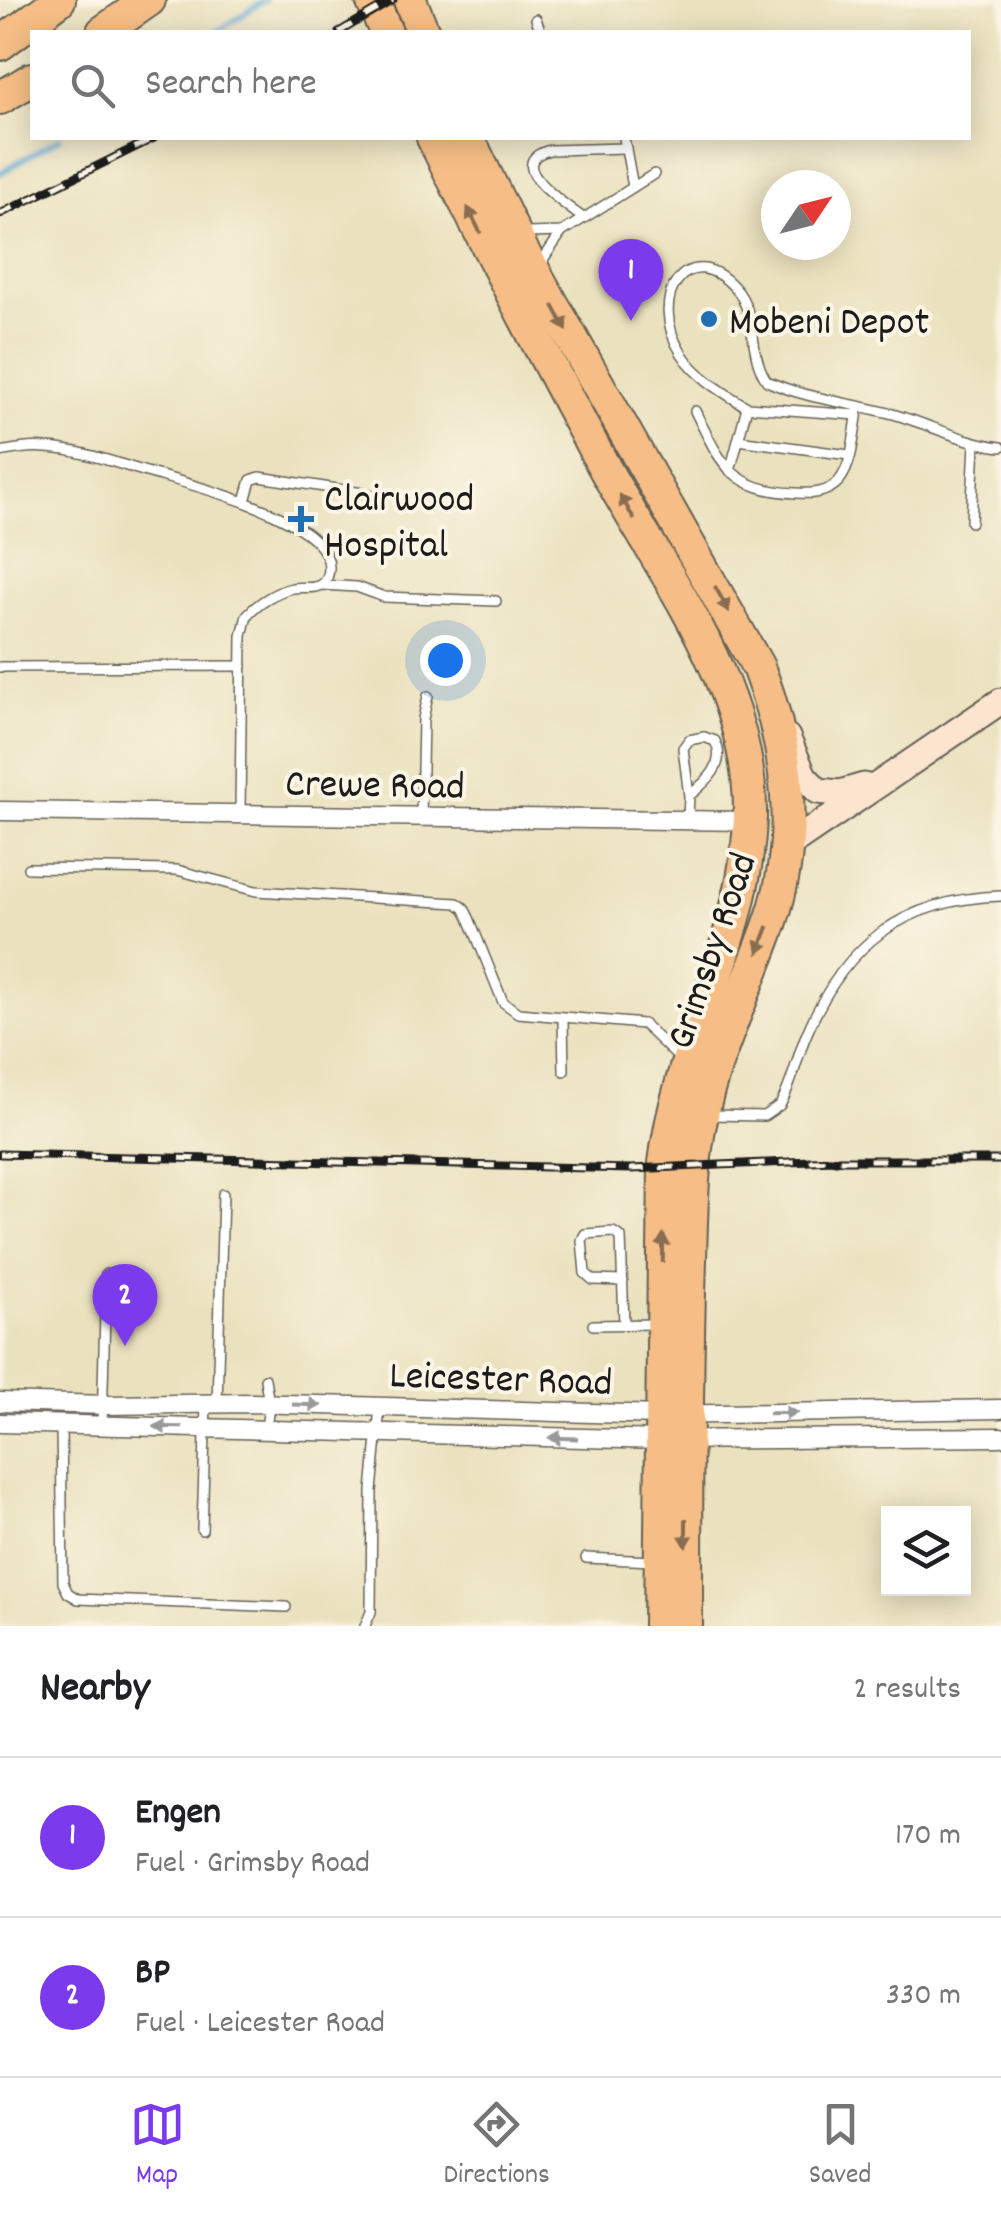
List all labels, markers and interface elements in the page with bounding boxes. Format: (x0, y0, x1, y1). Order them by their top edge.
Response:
search box (30, 30, 971, 140)
icon: search (65, 58, 120, 113)
text: Search here (145, 58, 317, 113)
north arrow (761, 170, 851, 260)
one-way arrow (466, 205, 483, 234)
pin: 1 (598, 238, 664, 321)
place label: Mobeni Depot (729, 297, 929, 354)
one-way arrow (551, 304, 568, 332)
marker: Mobeni Depot (698, 308, 720, 330)
place label: Clairwood Hospital (324, 474, 474, 577)
one-way arrow (618, 492, 635, 521)
marker: Clairwood Hospital (288, 506, 314, 532)
one-way arrow (714, 585, 731, 614)
your location (420, 635, 471, 686)
street label: Crewe Road (285, 758, 465, 819)
street label: Grimsby Road (655, 846, 775, 1058)
one-way arrow (755, 925, 770, 955)
one-way arrow (656, 1231, 672, 1263)
pin: 2 (92, 1264, 158, 1346)
street label: Leicester Road (388, 1350, 613, 1415)
one-way arrow (292, 1398, 324, 1414)
one-way arrow (767, 1405, 799, 1421)
one-way arrow (152, 1419, 184, 1435)
one-way arrow (547, 1429, 579, 1445)
map controls (881, 1506, 971, 1596)
button: layers (881, 1506, 971, 1596)
one-way arrow (678, 1517, 694, 1549)
text: Nearby (40, 1661, 150, 1721)
text: 2 results (854, 1668, 961, 1714)
text: Engen (135, 1787, 221, 1842)
text: 1 (69, 1814, 76, 1860)
text: 170 m (895, 1814, 961, 1860)
text: Fuel · Grimsby Road (135, 1842, 370, 1888)
text: BP (135, 1947, 170, 2002)
text: 2 (66, 1974, 79, 2020)
text: 330 m (886, 1974, 961, 2020)
text: Fuel · Leicester Road (135, 2002, 385, 2048)
tab: Map (130, 2097, 185, 2197)
tab: Directions (444, 2097, 550, 2197)
tab: Saved (809, 2097, 871, 2197)

